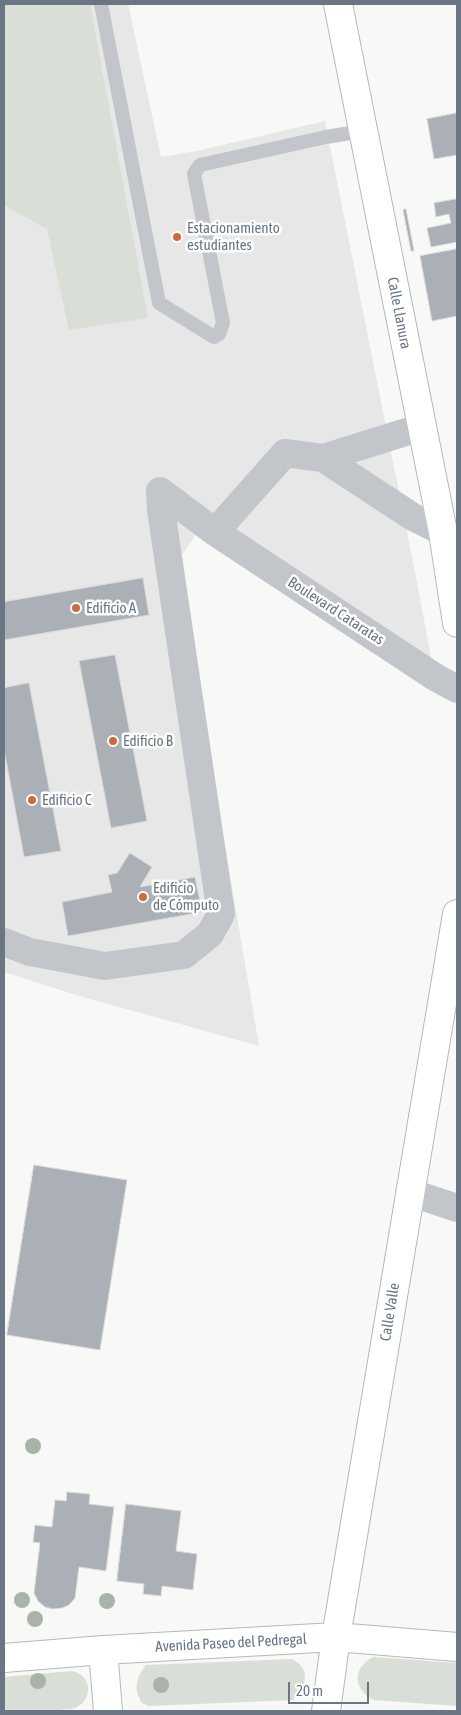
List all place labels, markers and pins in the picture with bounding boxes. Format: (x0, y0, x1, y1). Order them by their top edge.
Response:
place label: Estacionamiento estudiantes (187, 219, 280, 254)
marker: Estacionamiento estudiantes (171, 231, 183, 243)
place label: Edificio A (86, 599, 136, 617)
marker: Edificio A (70, 602, 82, 614)
place label: Edificio B (123, 732, 173, 750)
marker: Edificio B (107, 735, 119, 747)
place label: Edificio C (42, 791, 91, 809)
marker: Edificio C (26, 794, 38, 806)
place label: Edificio de Cómputo (153, 879, 219, 914)
marker: Edificio de Cómputo (137, 891, 149, 903)

